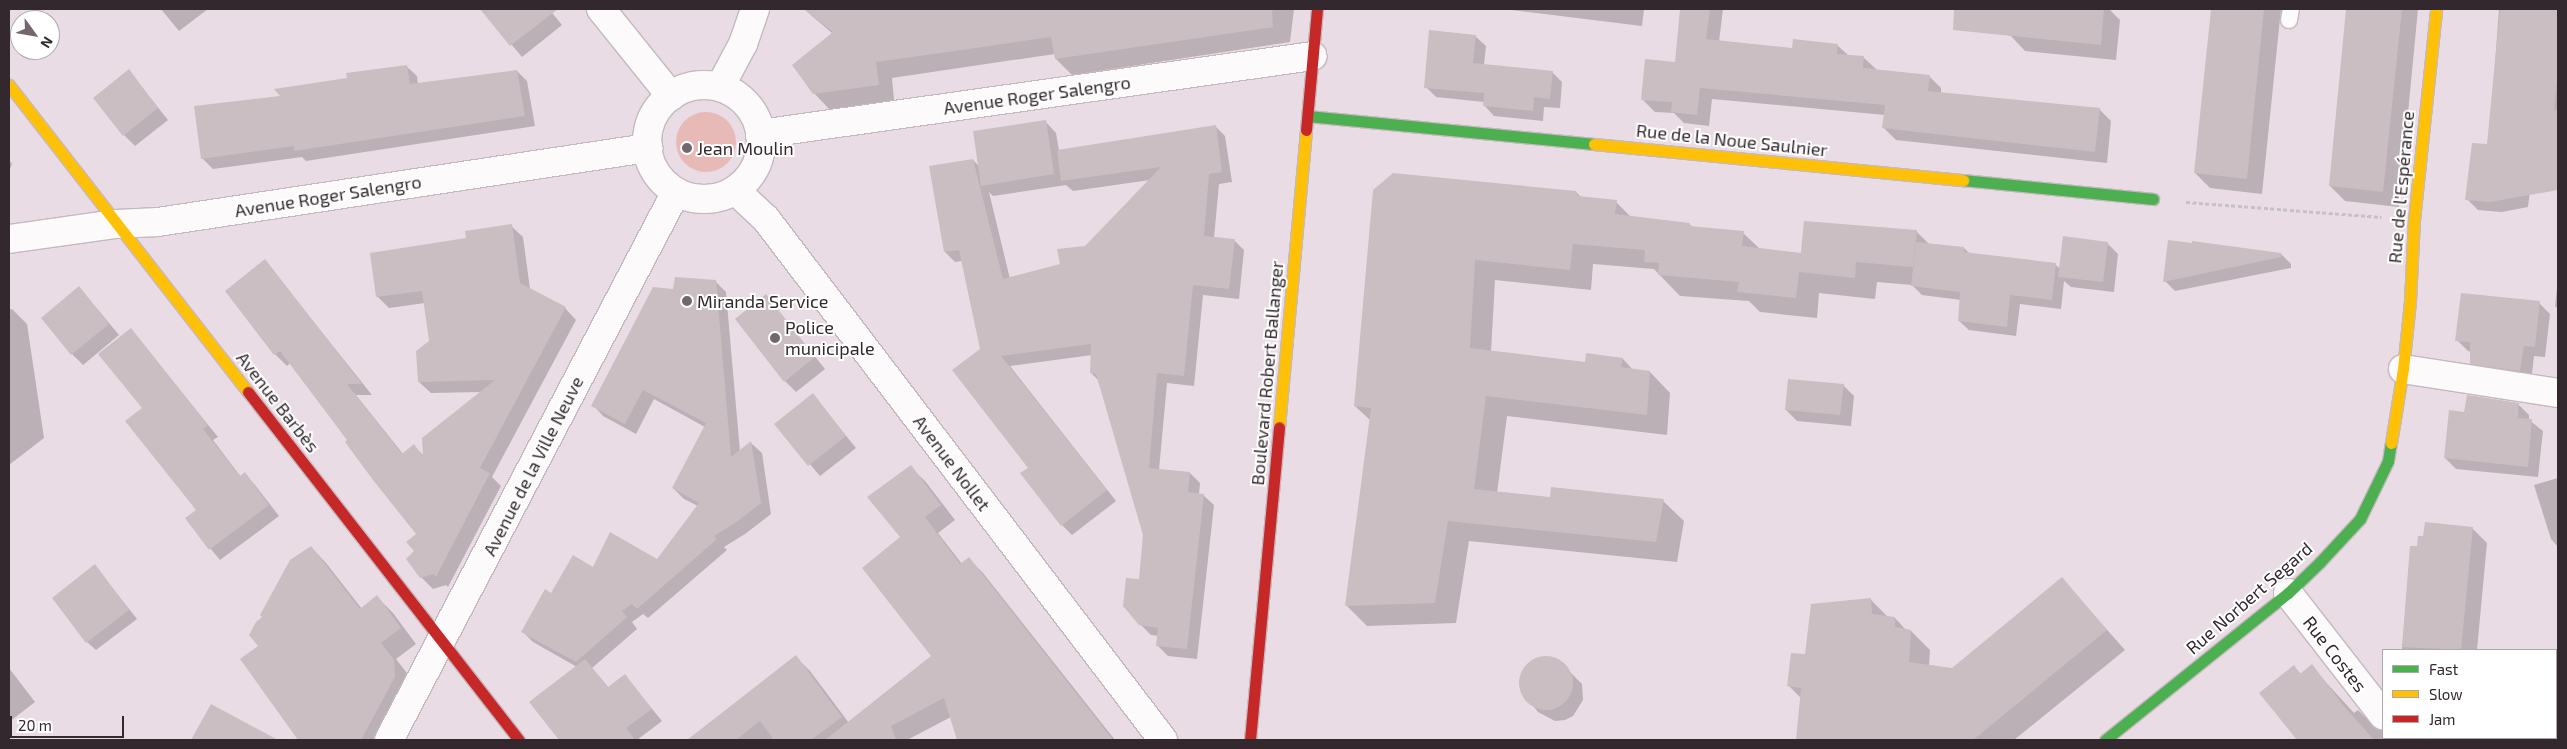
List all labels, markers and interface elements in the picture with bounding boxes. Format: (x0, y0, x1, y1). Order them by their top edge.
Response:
north arrow (10, 10, 60, 60)
text: N (37, 34, 57, 51)
street label: Avenue Roger Salengro (942, 71, 1132, 119)
street label: Rue de l'Espérance (2384, 110, 2418, 264)
street label: Rue de la Noue Saulnier (1635, 119, 1829, 161)
place label: Jean Moulin (697, 137, 794, 159)
marker: Jean Moulin (681, 142, 693, 154)
street label: Avenue Roger Salengro (233, 171, 423, 221)
street label: Boulevard Robert Ballanger (1246, 260, 1288, 486)
place label: Miranda Service (697, 290, 828, 312)
marker: Miranda Service (681, 295, 693, 307)
place label: Police municipale (785, 317, 875, 359)
marker: Police municipale (769, 332, 781, 344)
street label: Avenue Barbès (232, 347, 324, 457)
street label: Avenue de la Ville Neuve (478, 372, 588, 560)
street label: Avenue Nollet (909, 411, 995, 515)
street label: Rue Norbert Segard (2181, 537, 2317, 659)
street label: Rue Costes (2299, 612, 2371, 696)
legend (2382, 649, 2557, 739)
text: Fast (2429, 660, 2458, 678)
text: Slow (2429, 685, 2463, 703)
scale bar (12, 706, 126, 738)
text: Jam (2429, 710, 2455, 728)
text: 20 m (18, 716, 52, 734)

